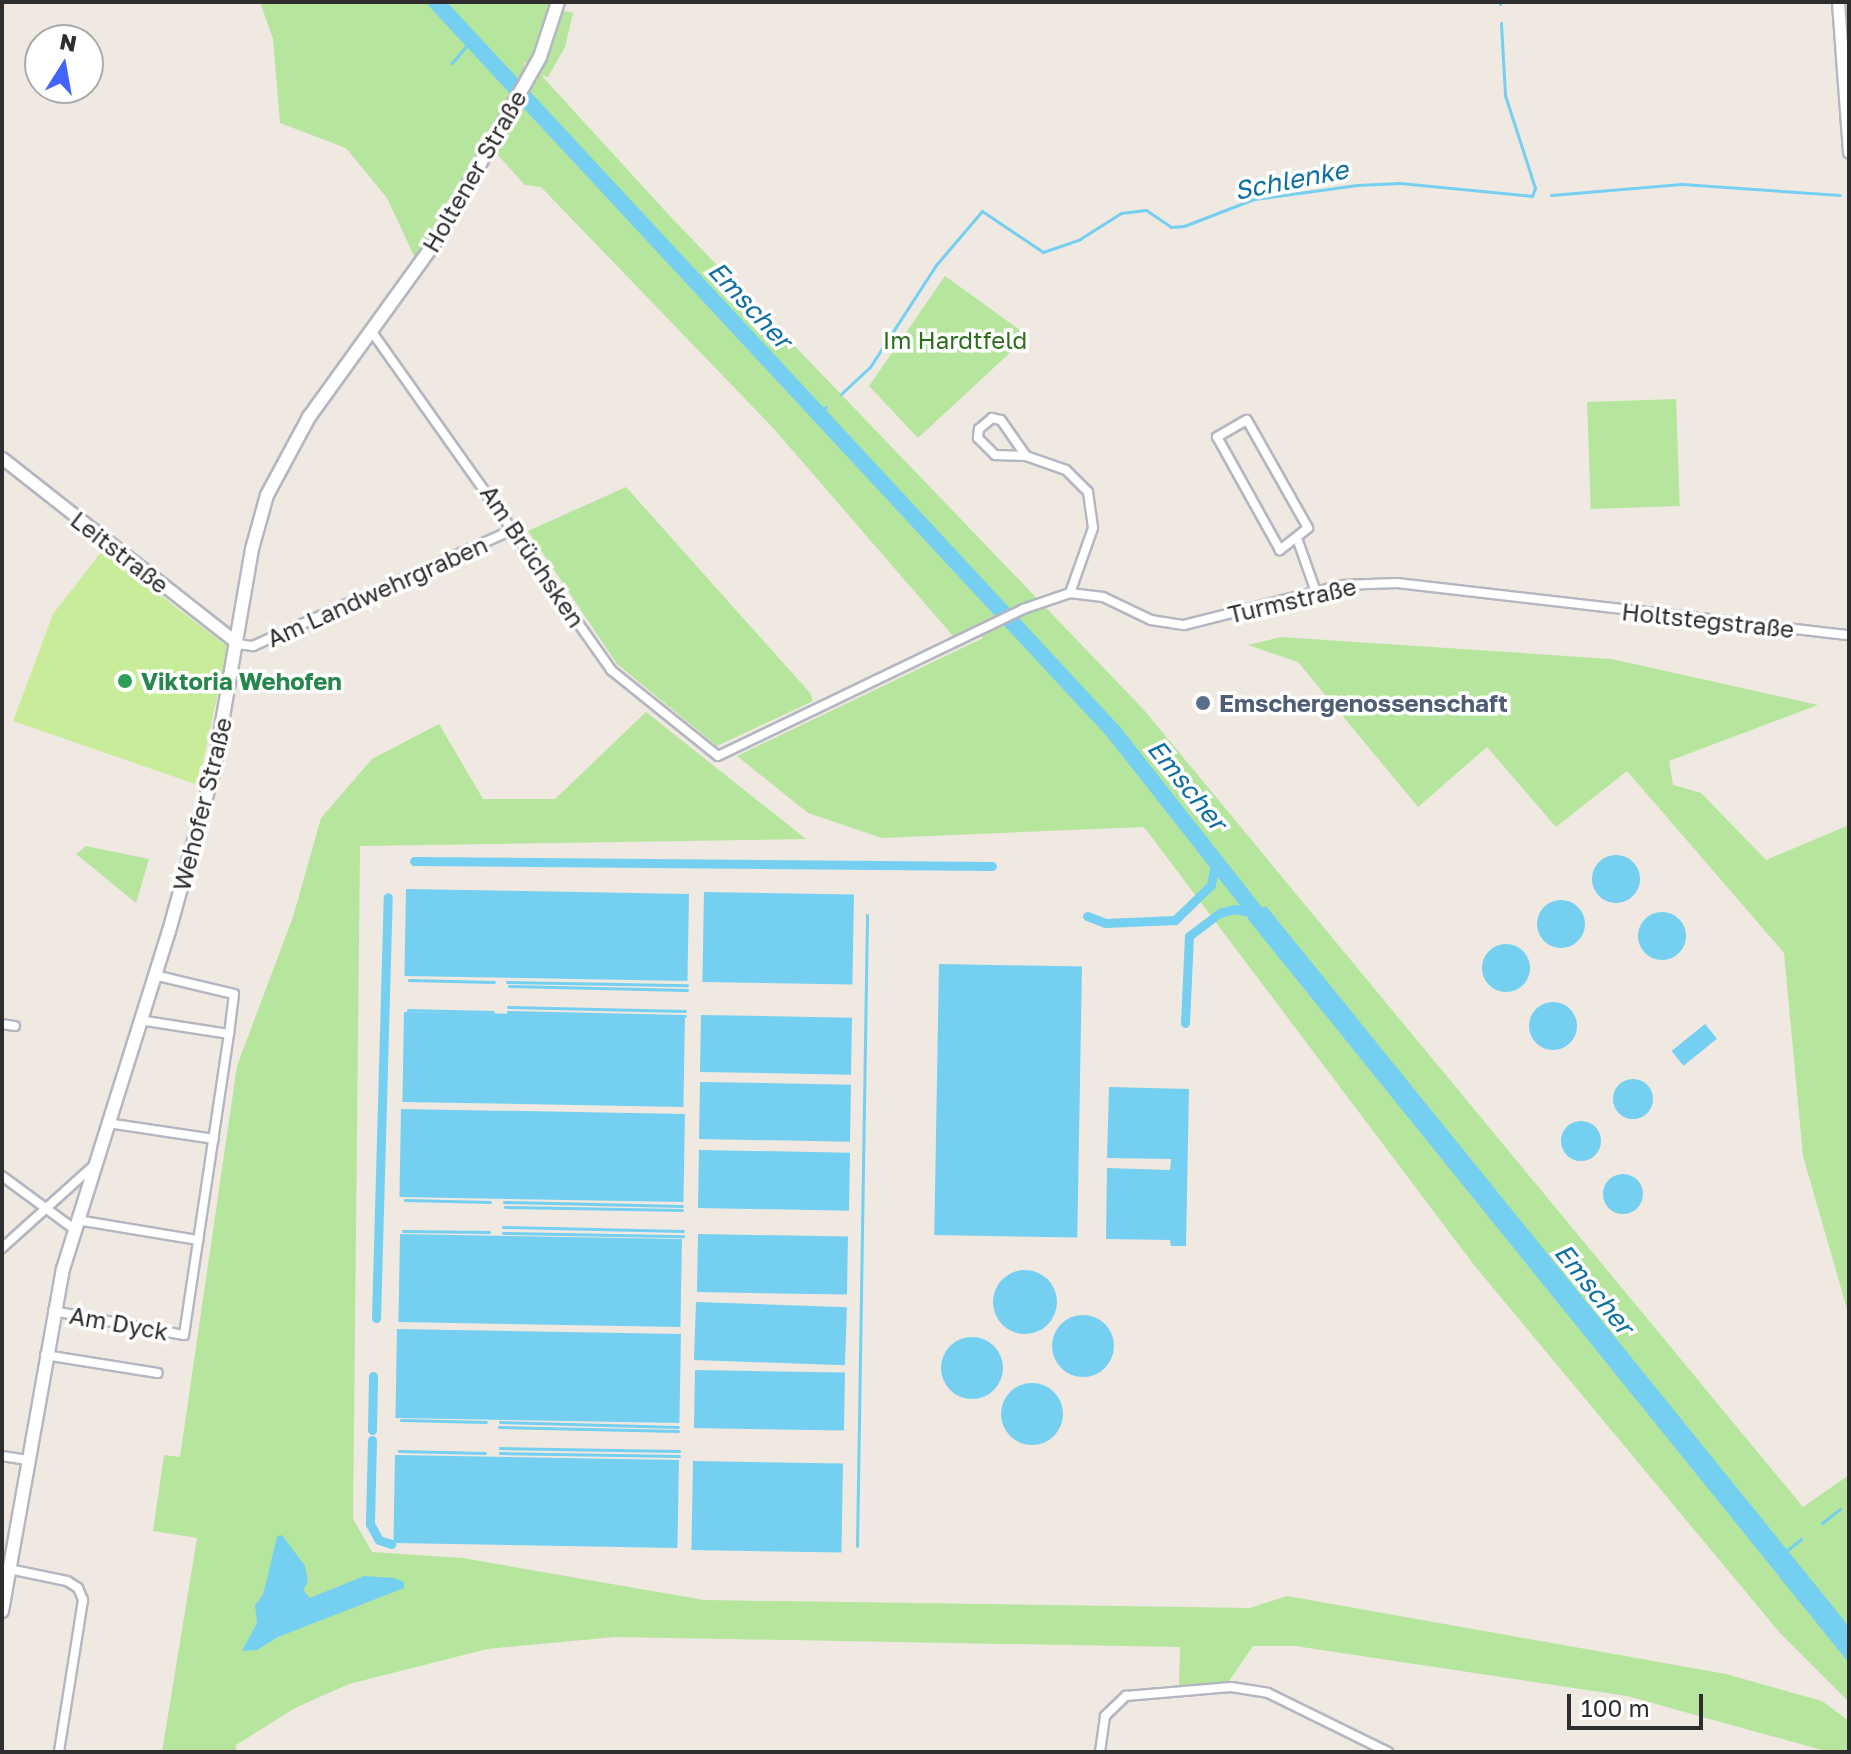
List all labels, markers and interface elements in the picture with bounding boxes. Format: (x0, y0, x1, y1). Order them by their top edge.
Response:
north arrow (24, 24, 104, 104)
text: N (57, 27, 79, 57)
street label: Holtener Straße (416, 85, 532, 257)
water label: Schlenke (1231, 154, 1351, 206)
water label: Emscher (702, 255, 798, 355)
park label: Im Hardtfeld (883, 326, 1027, 354)
street label: Am Brüchsken (475, 479, 591, 633)
street label: Leitstraße (65, 505, 175, 599)
street label: Am Landwehrgraben (262, 529, 492, 653)
street label: Turmstraße (1225, 571, 1359, 629)
street label: Holtstegstraße (1620, 597, 1796, 643)
place label: Viktoria Wehofen (141, 667, 342, 695)
marker: Viktoria Wehofen (116, 672, 134, 690)
place label: Emschergenossenschaft (1219, 689, 1508, 717)
marker: Emschergenossenschaft (1194, 694, 1212, 712)
street label: Wehofer Straße (167, 714, 237, 894)
water label: Emscher (1141, 733, 1233, 837)
water label: Emscher (1548, 1237, 1640, 1341)
street label: Am Dyck (67, 1300, 171, 1346)
scale bar (1571, 1678, 1707, 1728)
text: 100 m (1581, 1693, 1650, 1722)

